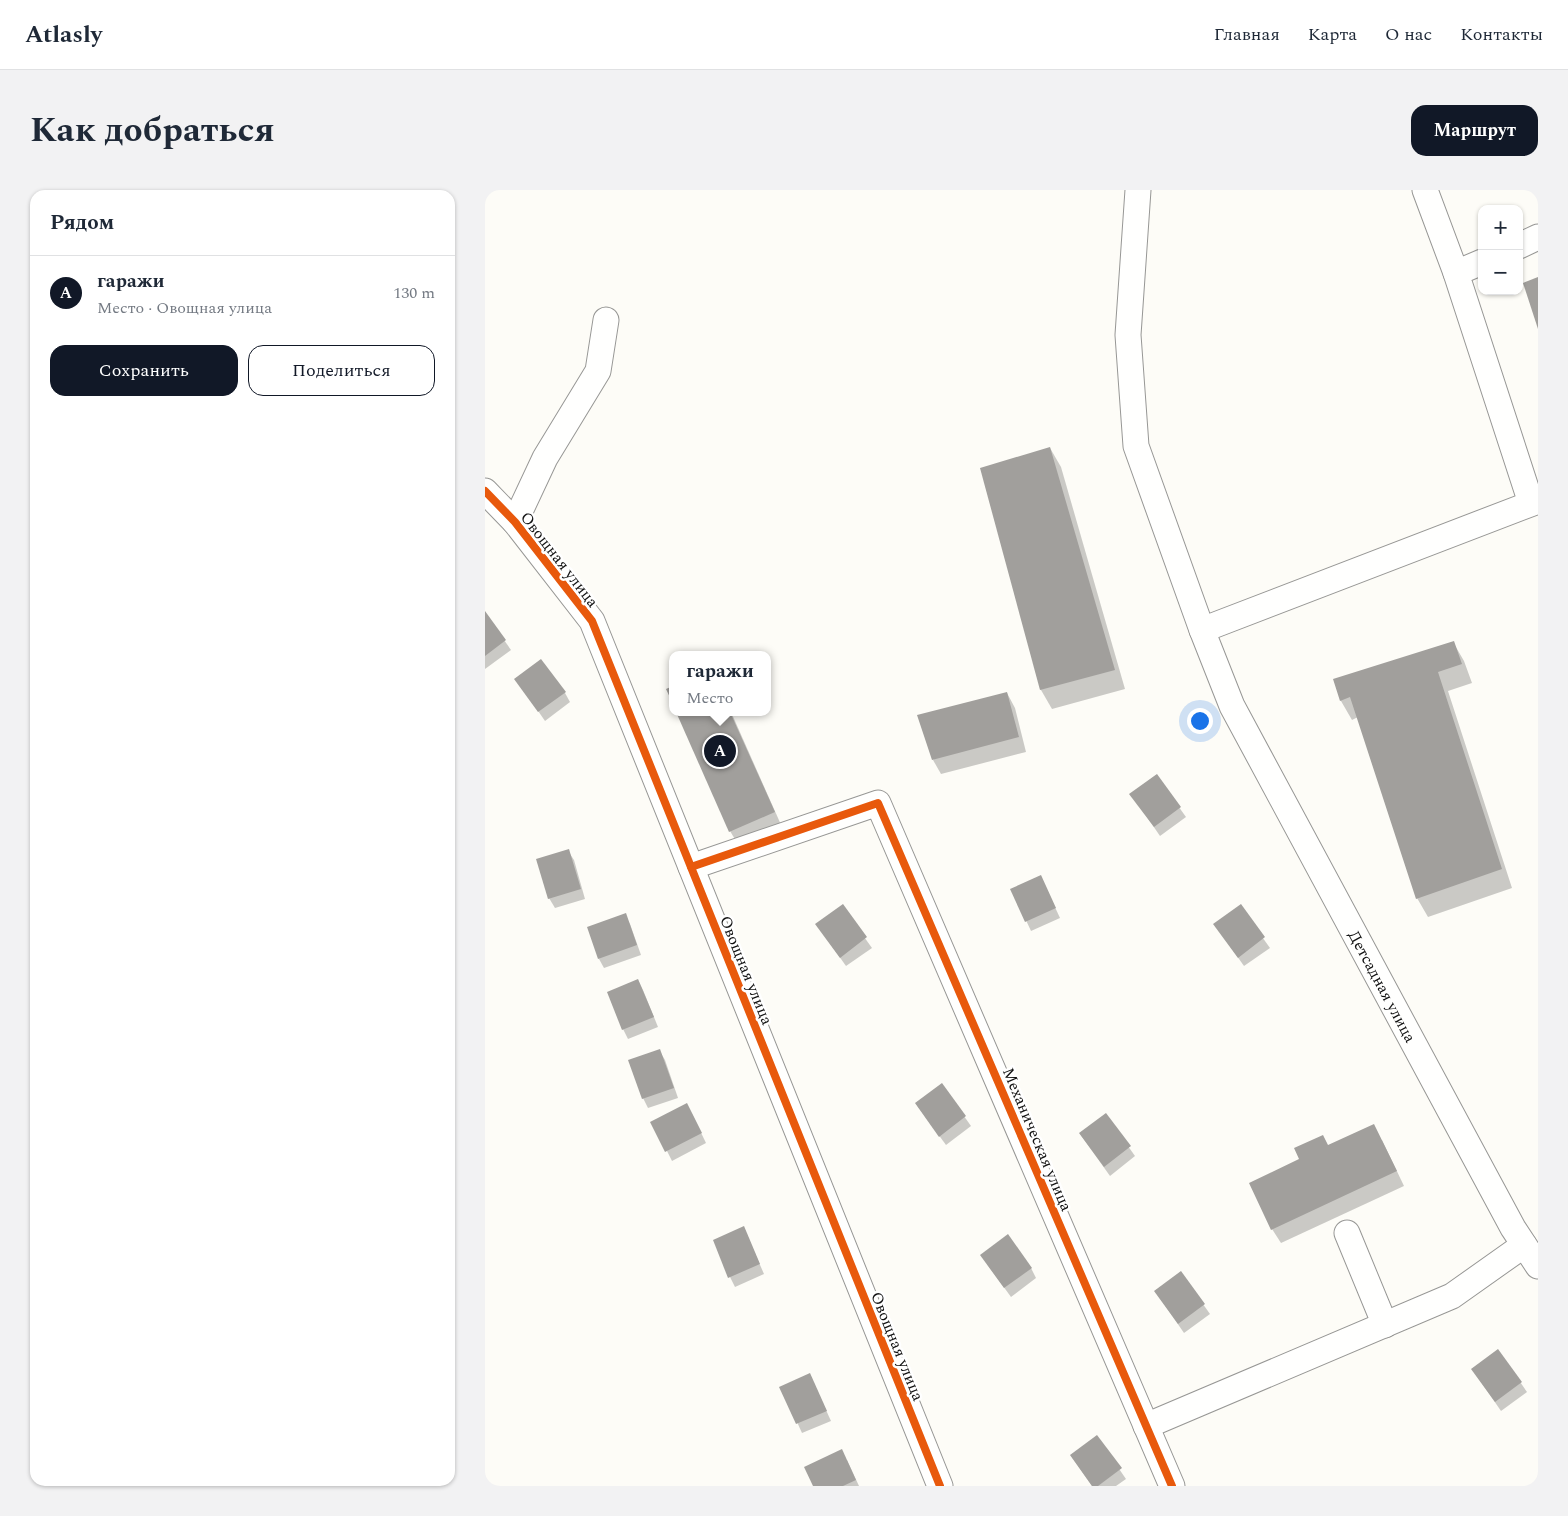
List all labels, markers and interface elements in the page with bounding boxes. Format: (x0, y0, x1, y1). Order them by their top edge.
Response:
text: Atlasly (25, 17, 102, 53)
text: Главная (1214, 21, 1280, 48)
text: Карта (1308, 21, 1357, 48)
text: О нас (1385, 21, 1432, 48)
text: Контакты (1460, 21, 1543, 48)
text: Как добраться (30, 104, 275, 157)
button: Маршрут (1411, 105, 1538, 156)
map controls (1478, 205, 1523, 295)
button: + (1478, 205, 1523, 250)
text: Рядом (50, 207, 114, 239)
button: − (1478, 250, 1523, 295)
text: гаражи (97, 267, 165, 296)
text: A (60, 281, 72, 305)
text: 130 m (393, 281, 435, 305)
text: Место · Овощная улица (97, 296, 272, 320)
button: Сохранить (50, 345, 238, 396)
button: Поделиться (248, 345, 435, 396)
street label: Овощная улица (514, 507, 604, 613)
popup (669, 651, 771, 716)
text: гаражи (686, 657, 754, 686)
text: Место (686, 686, 733, 710)
your location (1187, 708, 1213, 734)
pin: A (704, 732, 736, 770)
street label: Овощная улица (713, 912, 779, 1029)
street label: Детсадная улица (1342, 926, 1422, 1047)
street label: Механическая улица (996, 1064, 1078, 1215)
street label: Овощная улица (864, 1288, 930, 1405)

